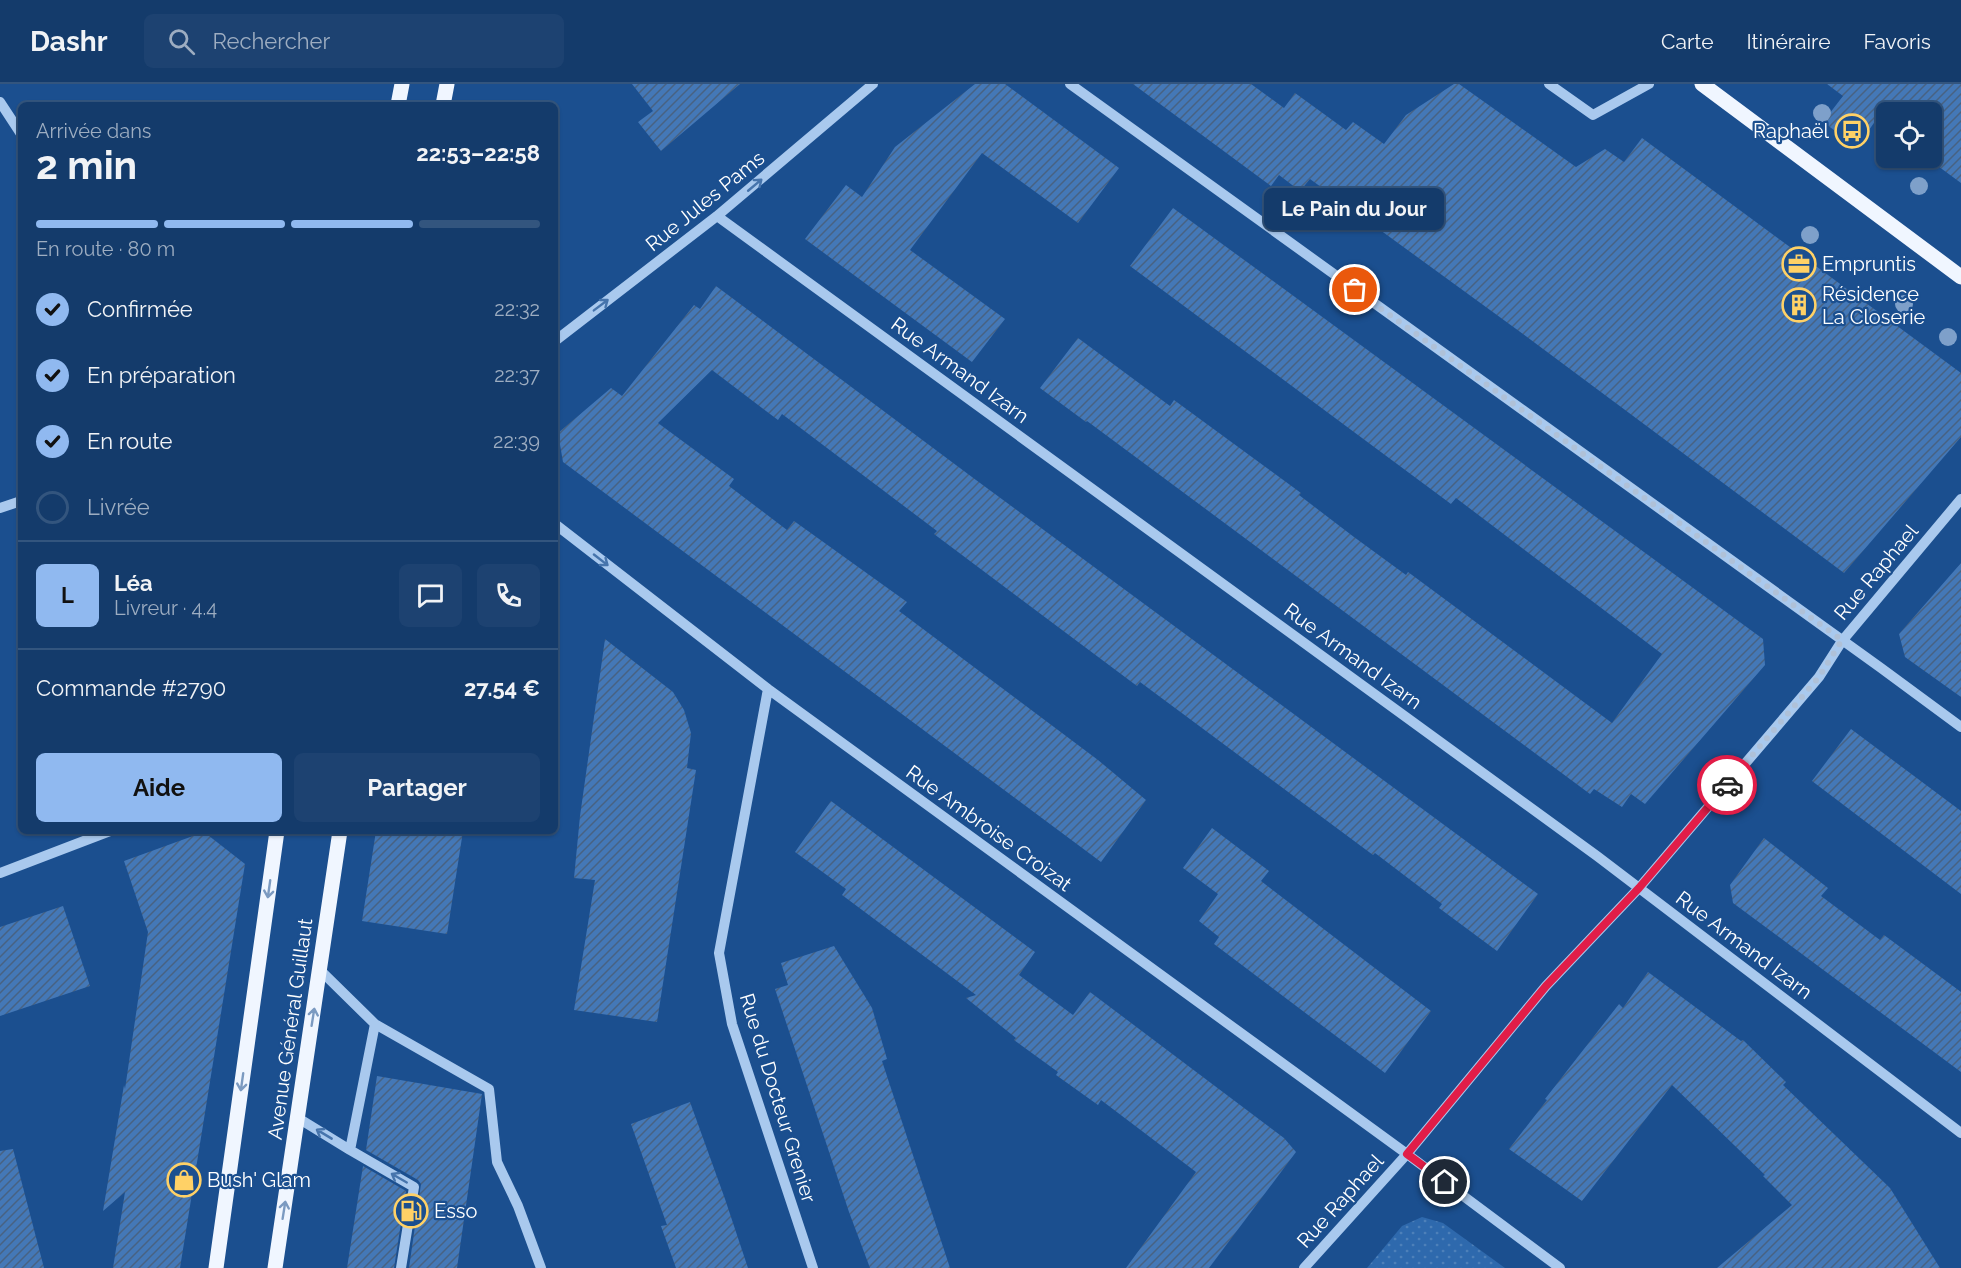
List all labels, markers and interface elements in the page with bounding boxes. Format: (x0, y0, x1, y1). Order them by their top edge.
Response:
search box (144, 14, 564, 68)
text: Dashr (30, 25, 108, 58)
icon: search (165, 25, 198, 58)
text: Rechercher (213, 28, 330, 54)
text: Carte (1661, 29, 1713, 54)
text: Itinéraire (1746, 29, 1830, 54)
text: Favoris (1863, 29, 1931, 54)
map controls (1876, 102, 1942, 168)
button: locate (1876, 102, 1942, 168)
bus stop icon: Raphaël (1834, 113, 1870, 149)
text: Arrivée dans (36, 119, 151, 143)
place label: Raphaël (1753, 119, 1830, 143)
text: 22:53–22:58 (416, 140, 540, 166)
text: 2 min (36, 142, 137, 188)
street label: Rue Jules Pams (641, 146, 769, 256)
one-way arrow (747, 178, 763, 191)
callout: Le Pain du Jour (1265, 188, 1445, 230)
text: Le Pain du Jour (1281, 197, 1427, 221)
text: En route · 80 m (36, 237, 175, 261)
office icon: Empruntis (1781, 246, 1817, 282)
place label: Empruntis (1822, 252, 1916, 276)
pin (1329, 264, 1380, 315)
icon: bag (1338, 273, 1371, 306)
place label: Résidence La Closerie (1822, 282, 1925, 329)
building icon: Résidence La Closerie (1781, 287, 1817, 323)
icon: check (36, 293, 69, 326)
text: Confirmée (87, 296, 193, 322)
text: 22:32 (494, 297, 540, 321)
one-way arrow (593, 299, 609, 312)
street label: Rue Armand Izarn (886, 312, 1034, 428)
icon: check (36, 359, 69, 392)
text: En préparation (87, 362, 236, 388)
text: 22:37 (494, 363, 540, 387)
icon: check (36, 425, 69, 458)
text: En route (87, 428, 172, 454)
text: 22:39 (493, 429, 540, 453)
text: Livrée (87, 494, 150, 520)
street label: Rue Raphael (1829, 519, 1923, 625)
one-way arrow (593, 553, 609, 566)
button: chat (399, 564, 462, 627)
button: phone (477, 564, 540, 627)
text: Léa (114, 570, 153, 596)
text: L (61, 582, 74, 608)
text: Livreur · 4.4 (114, 596, 217, 620)
street label: Rue Armand Izarn (1279, 598, 1427, 714)
text: Commande #2790 (36, 675, 226, 701)
text: 27.54 € (464, 675, 540, 701)
button: Aide (36, 753, 282, 822)
button: Partager (294, 753, 540, 822)
courier (1697, 755, 1757, 815)
street label: Rue Ambroise Croizat (902, 760, 1077, 896)
icon: car (1711, 769, 1744, 802)
one-way arrow (264, 879, 275, 898)
street label: Rue Armand Izarn (1671, 886, 1817, 1004)
street label: Avenue Général Guillaut (263, 916, 317, 1141)
street label: Rue du Docteur Grenier (735, 990, 821, 1206)
one-way arrow (308, 1008, 319, 1028)
one-way arrow (237, 1072, 248, 1091)
one-way arrow (316, 1127, 333, 1139)
street label: Rue Raphael (1292, 1149, 1389, 1253)
pin (1419, 1156, 1470, 1207)
shop icon: Bush' Glam (166, 1162, 202, 1198)
icon: home (1428, 1165, 1461, 1198)
place label: Bush' Glam (207, 1168, 311, 1192)
one-way arrow (390, 1171, 407, 1183)
fuel station icon: Esso (393, 1193, 429, 1229)
place label: Esso (434, 1199, 477, 1223)
one-way arrow (279, 1201, 290, 1221)

